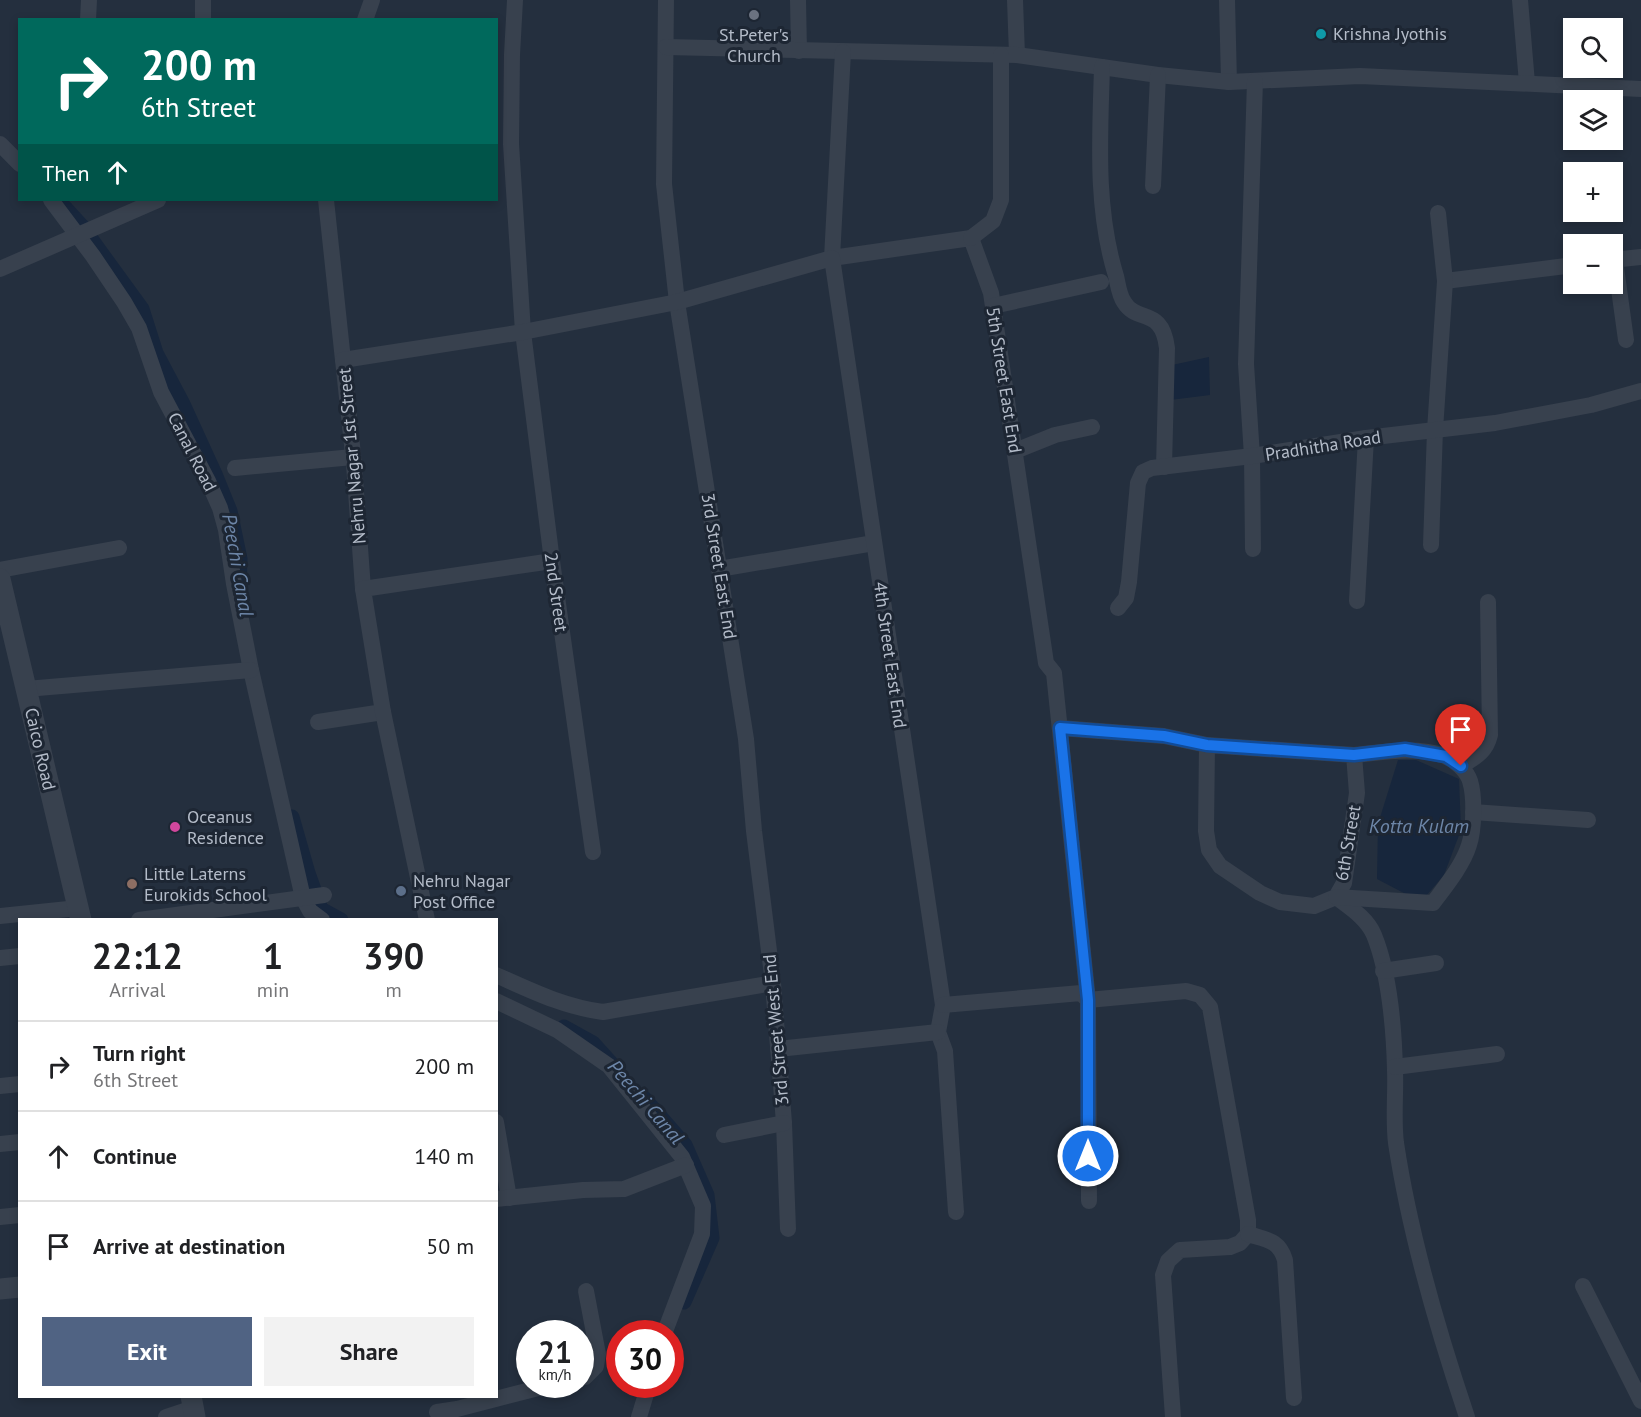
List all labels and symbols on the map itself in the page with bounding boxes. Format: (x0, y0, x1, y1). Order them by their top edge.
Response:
marker: St.Peter's Church (747, 8, 761, 22)
place label: Krishna Jyothis (1333, 22, 1447, 45)
place label: St.Peter's Church (719, 23, 789, 67)
marker: Krishna Jyothis (1314, 27, 1328, 41)
street label: 5th Street East End (982, 305, 1027, 455)
street label: Nehru Nagar 1st Street (332, 367, 371, 545)
street label: Canal Road (163, 408, 222, 495)
street label: Pradhitha Road (1264, 425, 1382, 466)
street label: 3rd Street East End (697, 491, 742, 641)
water label: Peechi Canal (216, 512, 260, 619)
street label: 2nd Street (540, 551, 573, 633)
street label: 4th Street East End (869, 580, 912, 730)
pin (1435, 704, 1486, 766)
street label: Caico Road (20, 705, 61, 792)
street label: 6th Street (1330, 803, 1365, 883)
place label: Oceanus Residence (187, 805, 264, 849)
water label: Kotta Kulam (1369, 813, 1469, 839)
marker: Oceanus Residence (168, 820, 182, 834)
place label: Little Laterns Eurokids School (144, 862, 267, 906)
place label: Nehru Nagar Post Office (413, 869, 511, 913)
marker: Little Laterns Eurokids School (125, 877, 139, 891)
marker: Nehru Nagar Post Office (394, 884, 408, 898)
street label: 3rd Street West End (757, 953, 794, 1107)
water label: Peechi Canal (602, 1054, 690, 1150)
position arrow (1056, 1124, 1120, 1188)
speed limit sign: 30 (606, 1320, 684, 1398)

